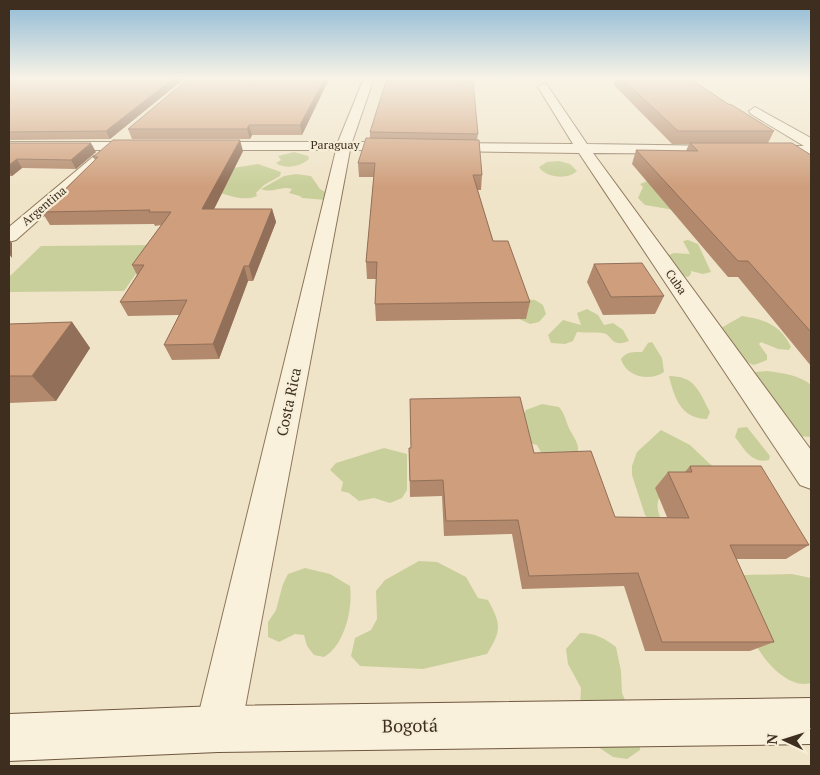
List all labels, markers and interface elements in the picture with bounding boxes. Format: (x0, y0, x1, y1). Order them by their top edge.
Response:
street label: Paraguay (310, 137, 361, 152)
street label: Argentina (18, 183, 69, 229)
street label: Cuba (662, 266, 690, 297)
street label: Costa Rica (271, 365, 305, 438)
street label: Bogotá (382, 713, 438, 737)
north arrow (760, 715, 810, 765)
text: N (762, 733, 781, 745)

